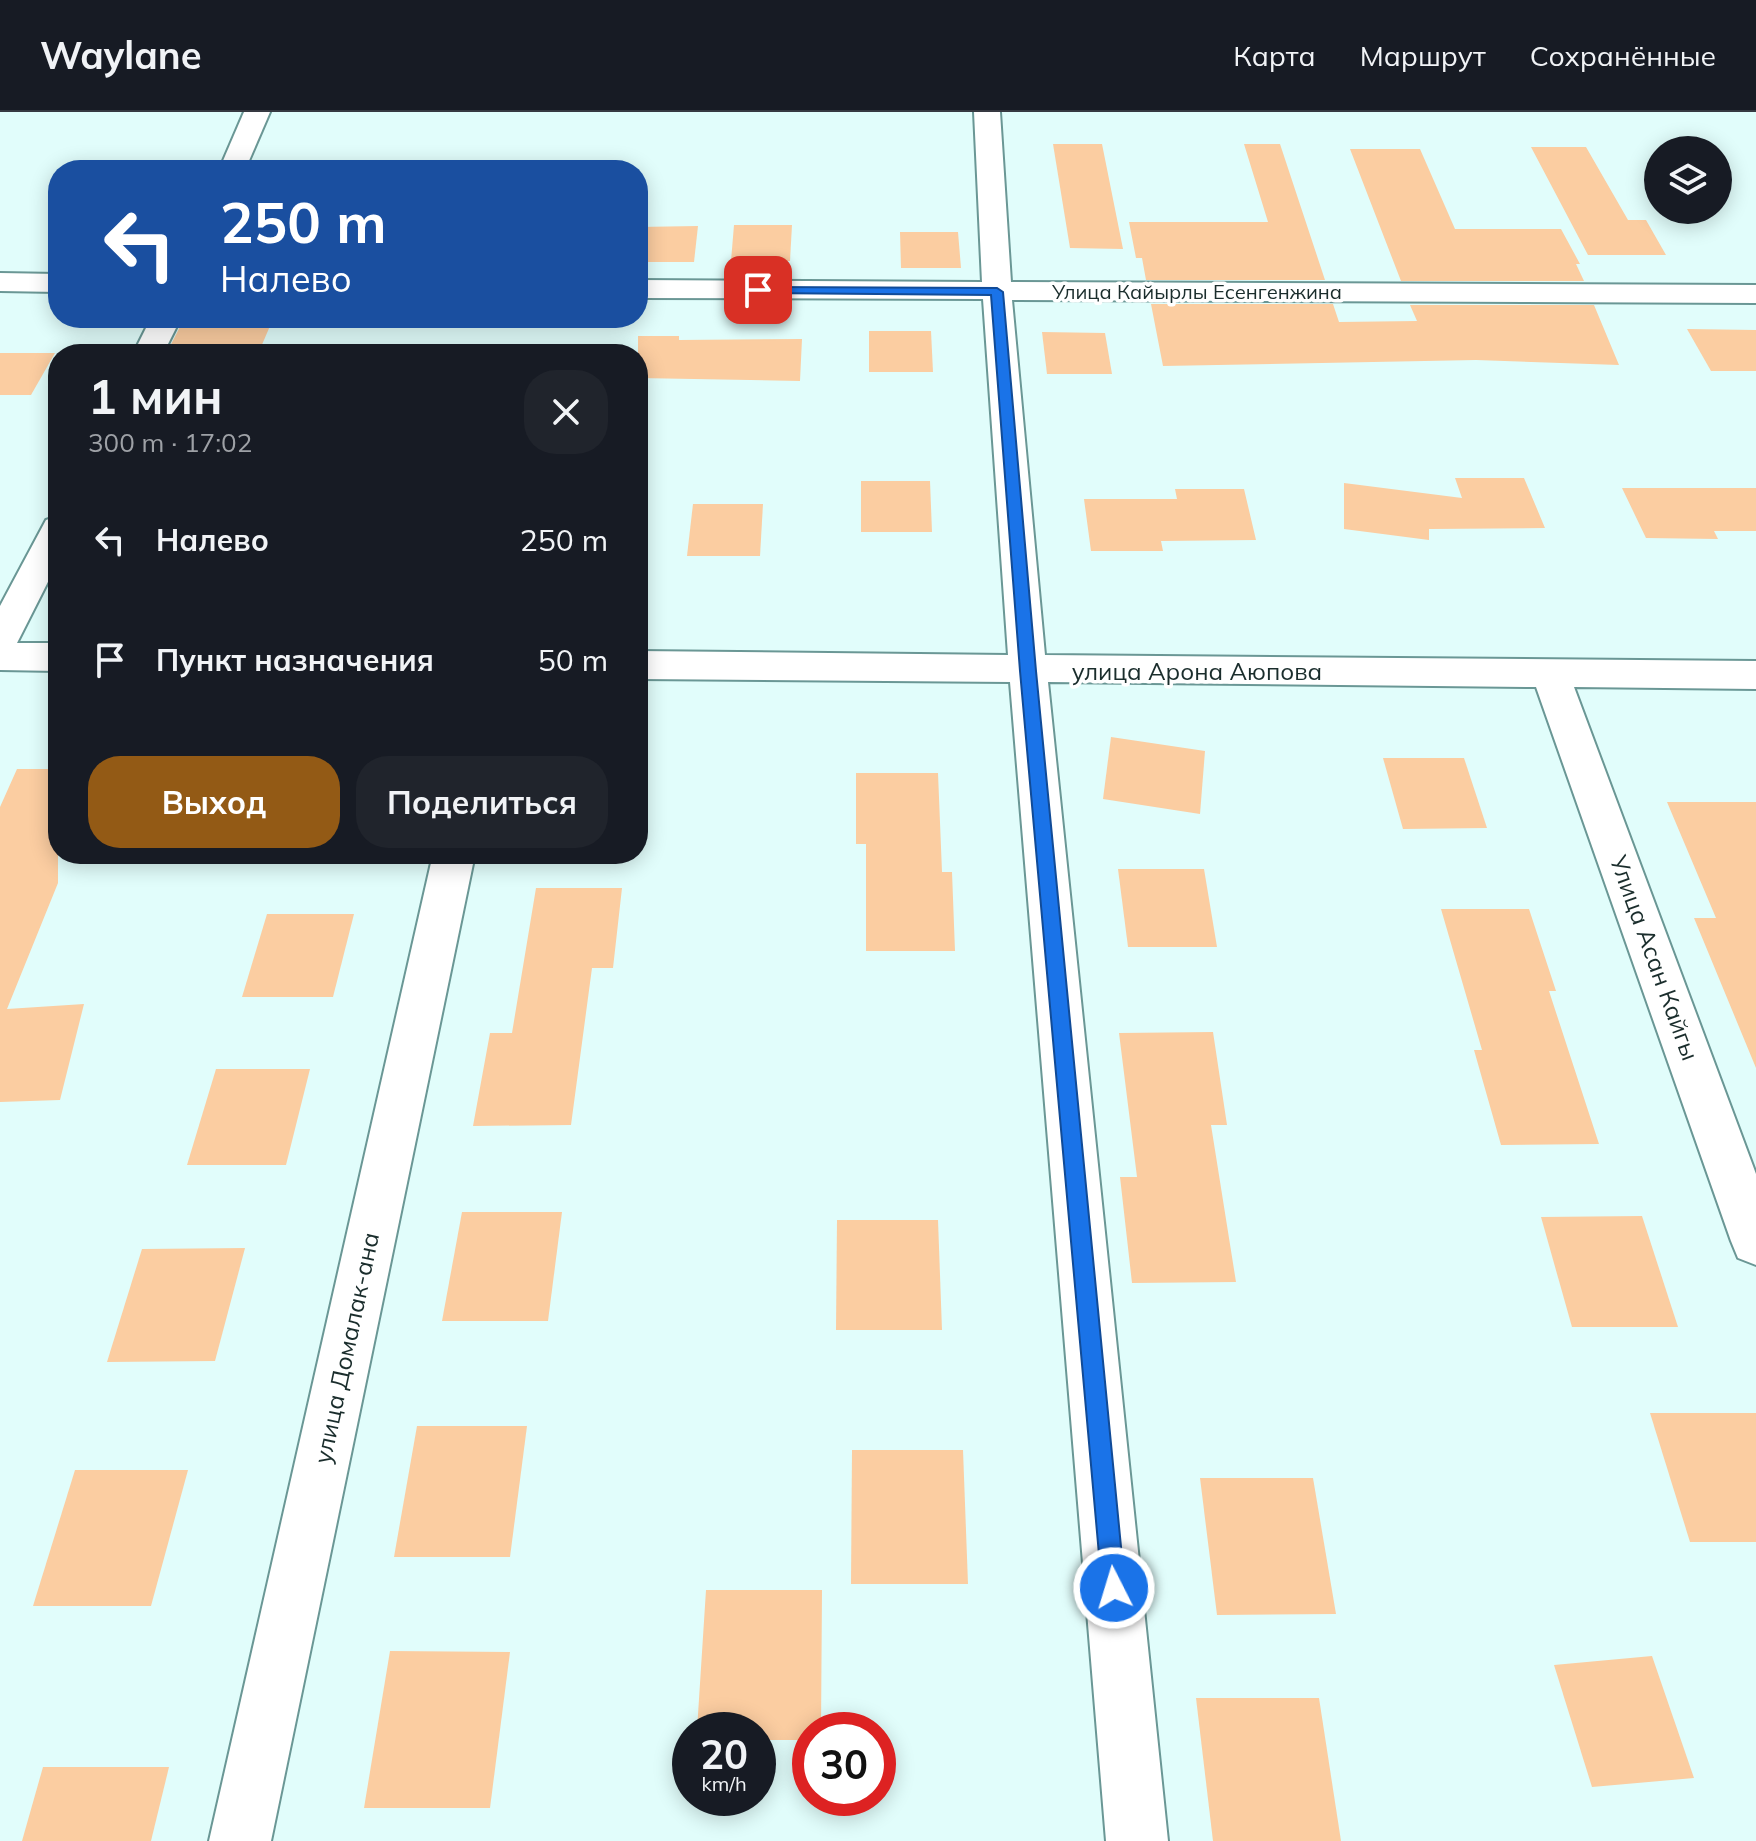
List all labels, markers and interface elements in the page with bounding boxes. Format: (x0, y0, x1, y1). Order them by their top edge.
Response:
text: Waylane (40, 31, 202, 79)
text: Карта (1233, 38, 1316, 73)
text: Маршрут (1360, 38, 1486, 73)
text: Сохранённые (1530, 38, 1716, 73)
map controls (1644, 136, 1732, 224)
button: layers (1644, 136, 1732, 224)
text: 250 m (220, 187, 387, 257)
icon: left (88, 192, 192, 296)
text: Налево (220, 256, 352, 301)
pin (724, 256, 792, 324)
icon: arrive (736, 268, 780, 312)
street label: Улица Кайырлы Есенгенжина (1051, 279, 1342, 304)
text: 1 мин (88, 366, 223, 426)
button: close (524, 370, 608, 454)
text: 300 m · 17:02 (88, 426, 252, 459)
icon: left (88, 518, 132, 562)
text: Налево (156, 521, 269, 559)
text: 250 m (520, 521, 608, 559)
icon: arrive (88, 638, 132, 682)
text: Пункт назначения (156, 641, 434, 679)
text: 50 m (538, 641, 608, 679)
street label: улица Арона Аюпова (1072, 656, 1322, 686)
button: Выход (88, 756, 340, 848)
button: Поделиться (356, 756, 608, 848)
street label: Улица Асан Кайгы (1604, 850, 1706, 1064)
street label: улица Домалак-ана (307, 1229, 385, 1466)
position arrow (1072, 1546, 1156, 1630)
speed limit sign: 30 (792, 1712, 896, 1816)
text: 20 (700, 1729, 748, 1779)
text: km/h (701, 1771, 747, 1796)

